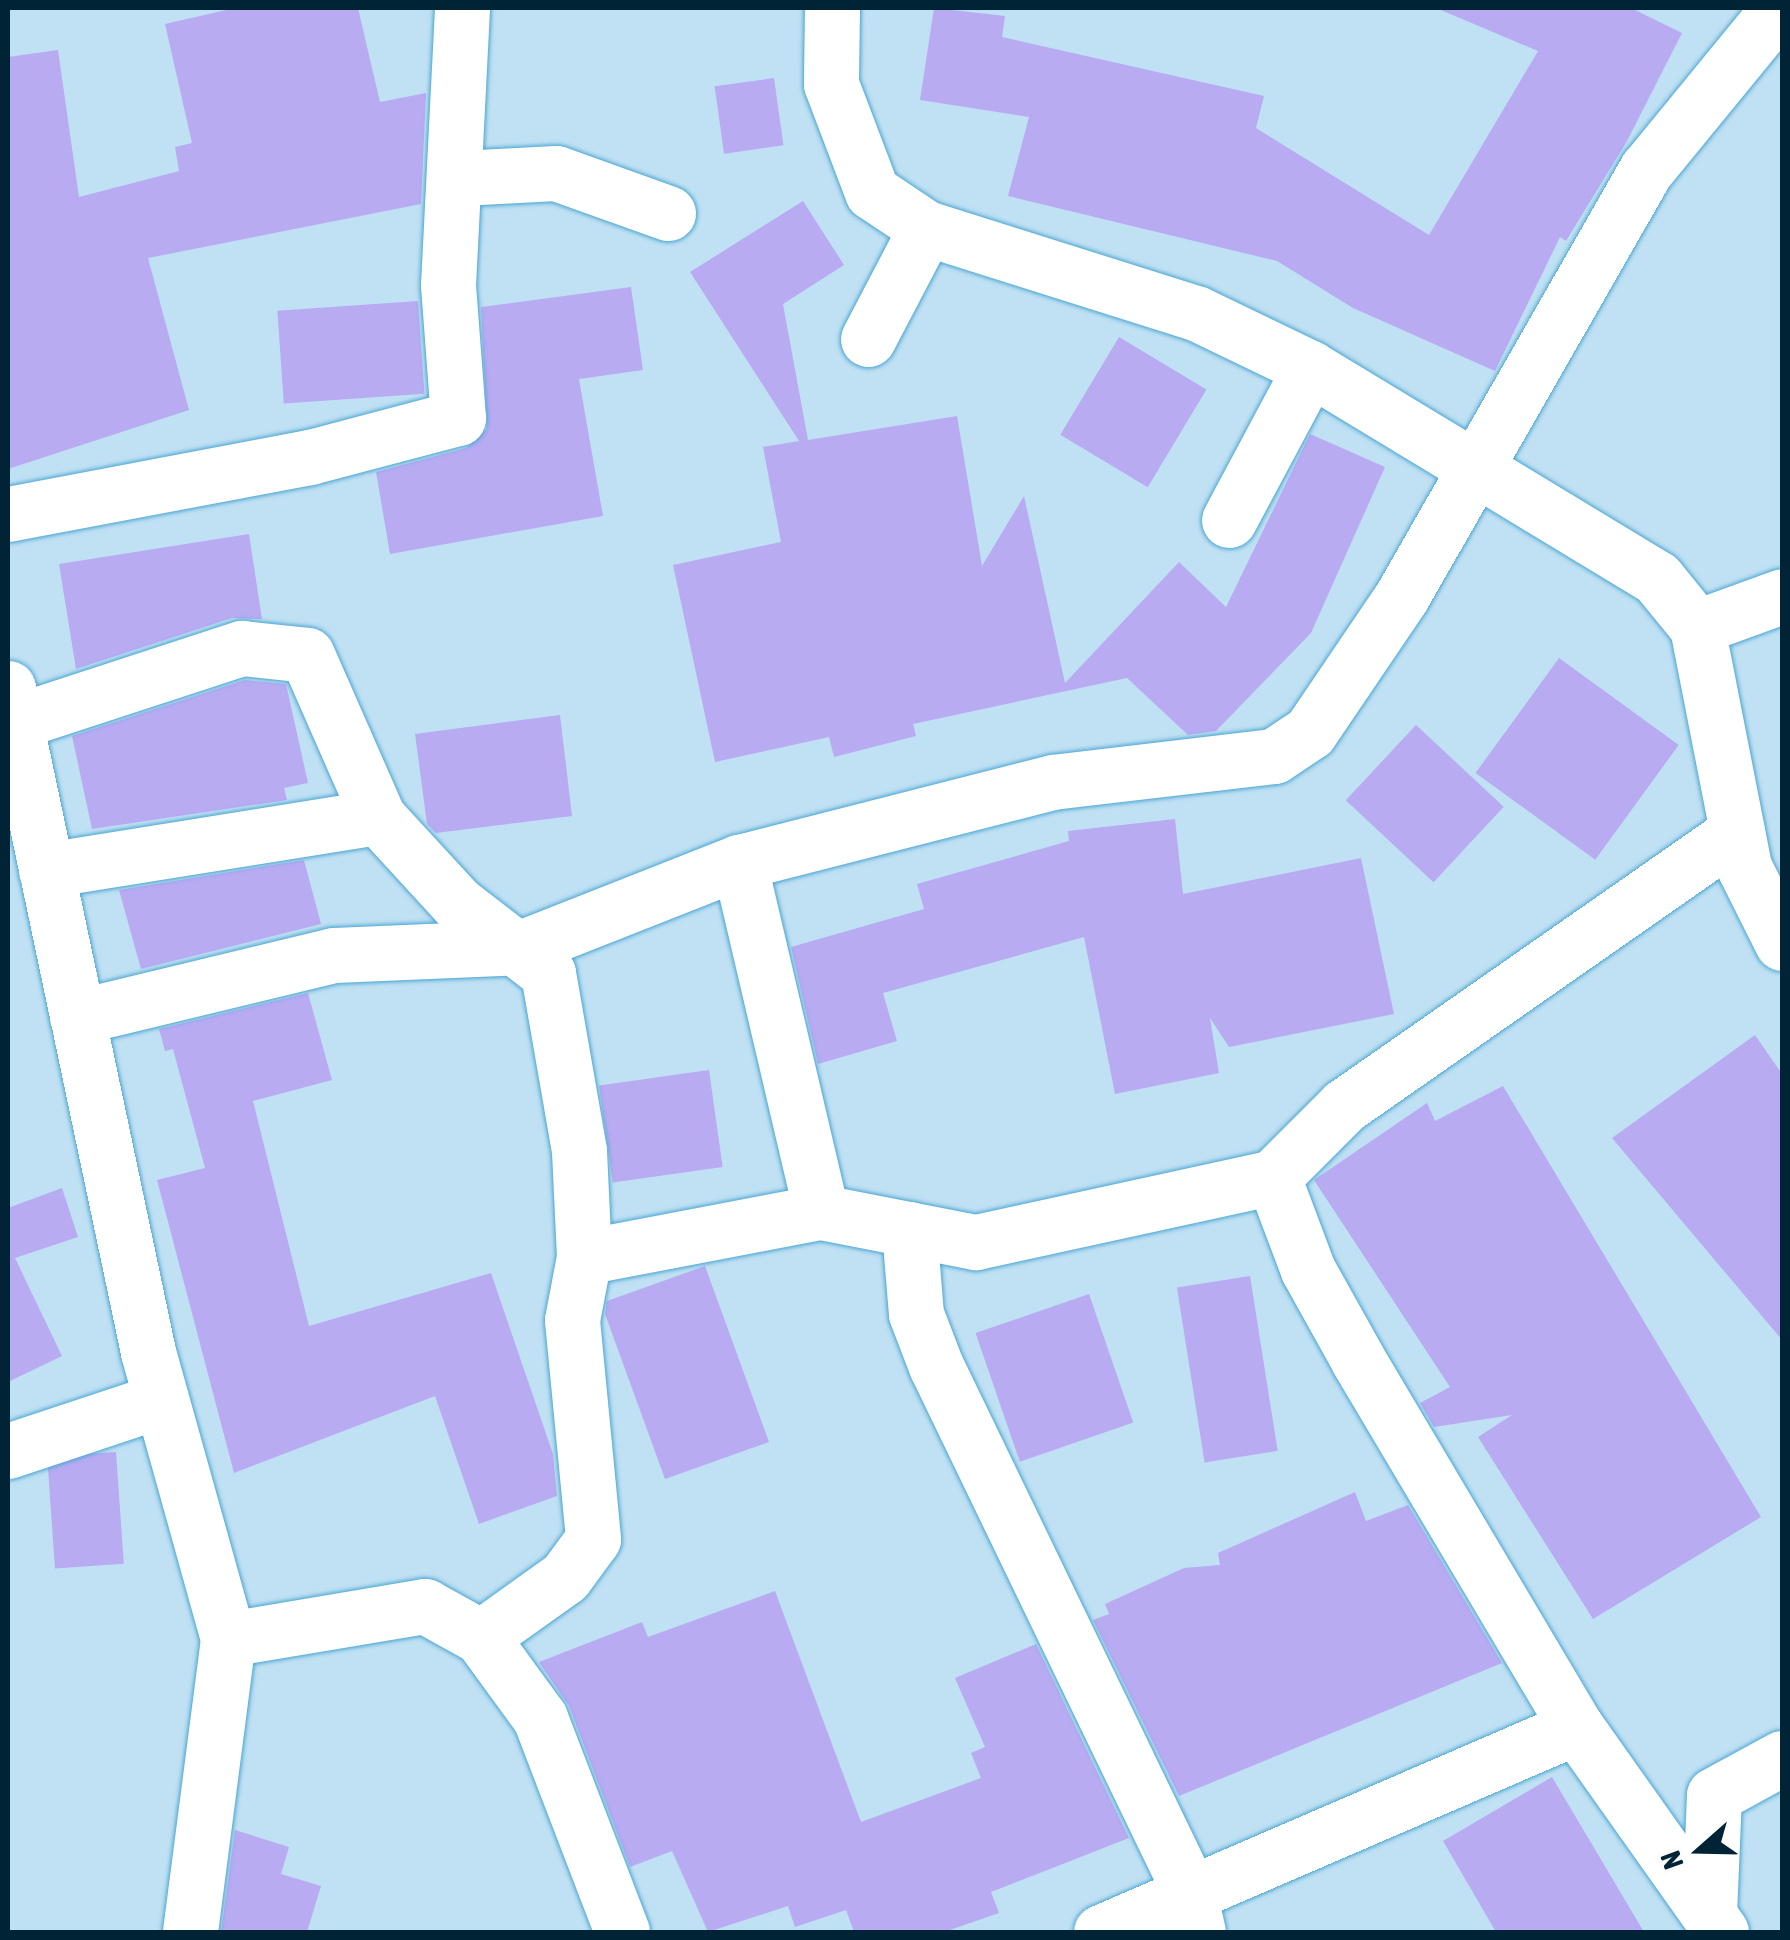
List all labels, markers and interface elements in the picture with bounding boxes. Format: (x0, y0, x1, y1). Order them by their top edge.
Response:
north arrow (1650, 1800, 1750, 1900)
text: N (1654, 1847, 1690, 1874)

